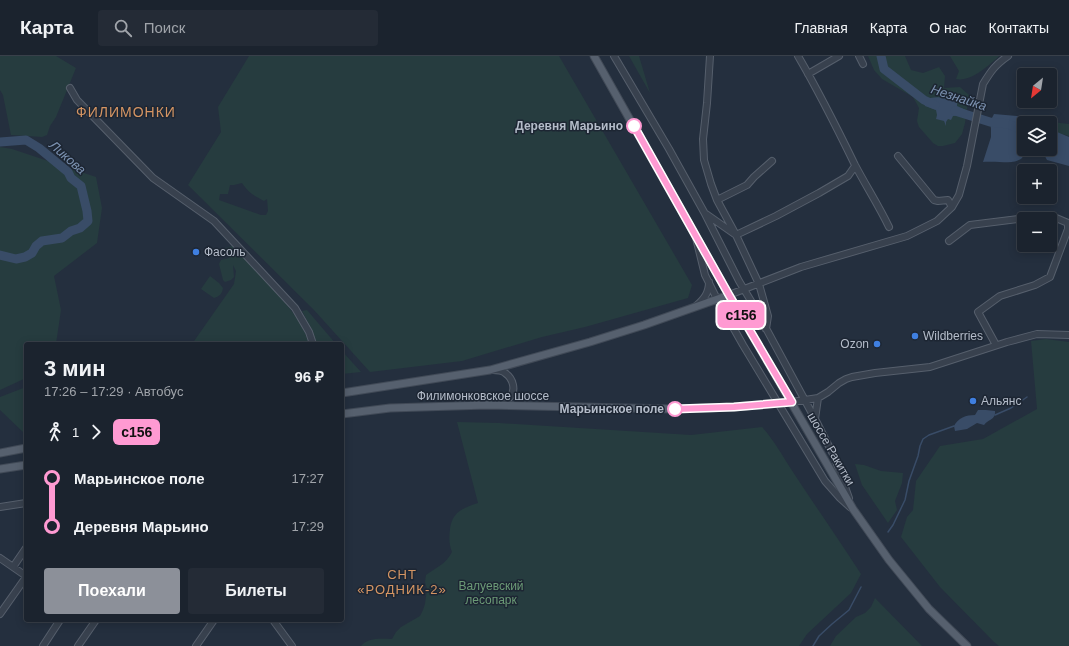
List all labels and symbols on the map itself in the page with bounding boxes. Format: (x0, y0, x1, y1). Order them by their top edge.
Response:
north arrow (1017, 68, 1057, 108)
water label: Незнайка (929, 81, 989, 113)
district label: ФИЛИМОНКИ (76, 104, 176, 120)
marker: Деревня Марьино (626, 118, 642, 134)
place label: Деревня Марьино (515, 119, 623, 133)
water label: Ликова (46, 137, 89, 177)
place label: Фасоль (204, 245, 246, 259)
marker: Фасоль (191, 247, 201, 257)
line badge: с156 (713, 302, 769, 328)
place label: Wildberries (923, 329, 983, 343)
marker: Wildberries (910, 331, 920, 341)
place label: Ozon (840, 337, 869, 351)
marker: Ozon (872, 339, 882, 349)
street label: Филимонковское шоссе (417, 389, 550, 403)
place label: Альянс (981, 394, 1021, 408)
marker: Альянс (968, 396, 978, 406)
marker: Марьинское поле (667, 401, 683, 417)
place label: Марьинское поле (560, 402, 664, 416)
street label: шоссе Ракитки (804, 410, 858, 488)
district label: СНТ «РОДНИК-2» (357, 567, 447, 597)
park label: Валуевский лесопарк (458, 579, 524, 607)

